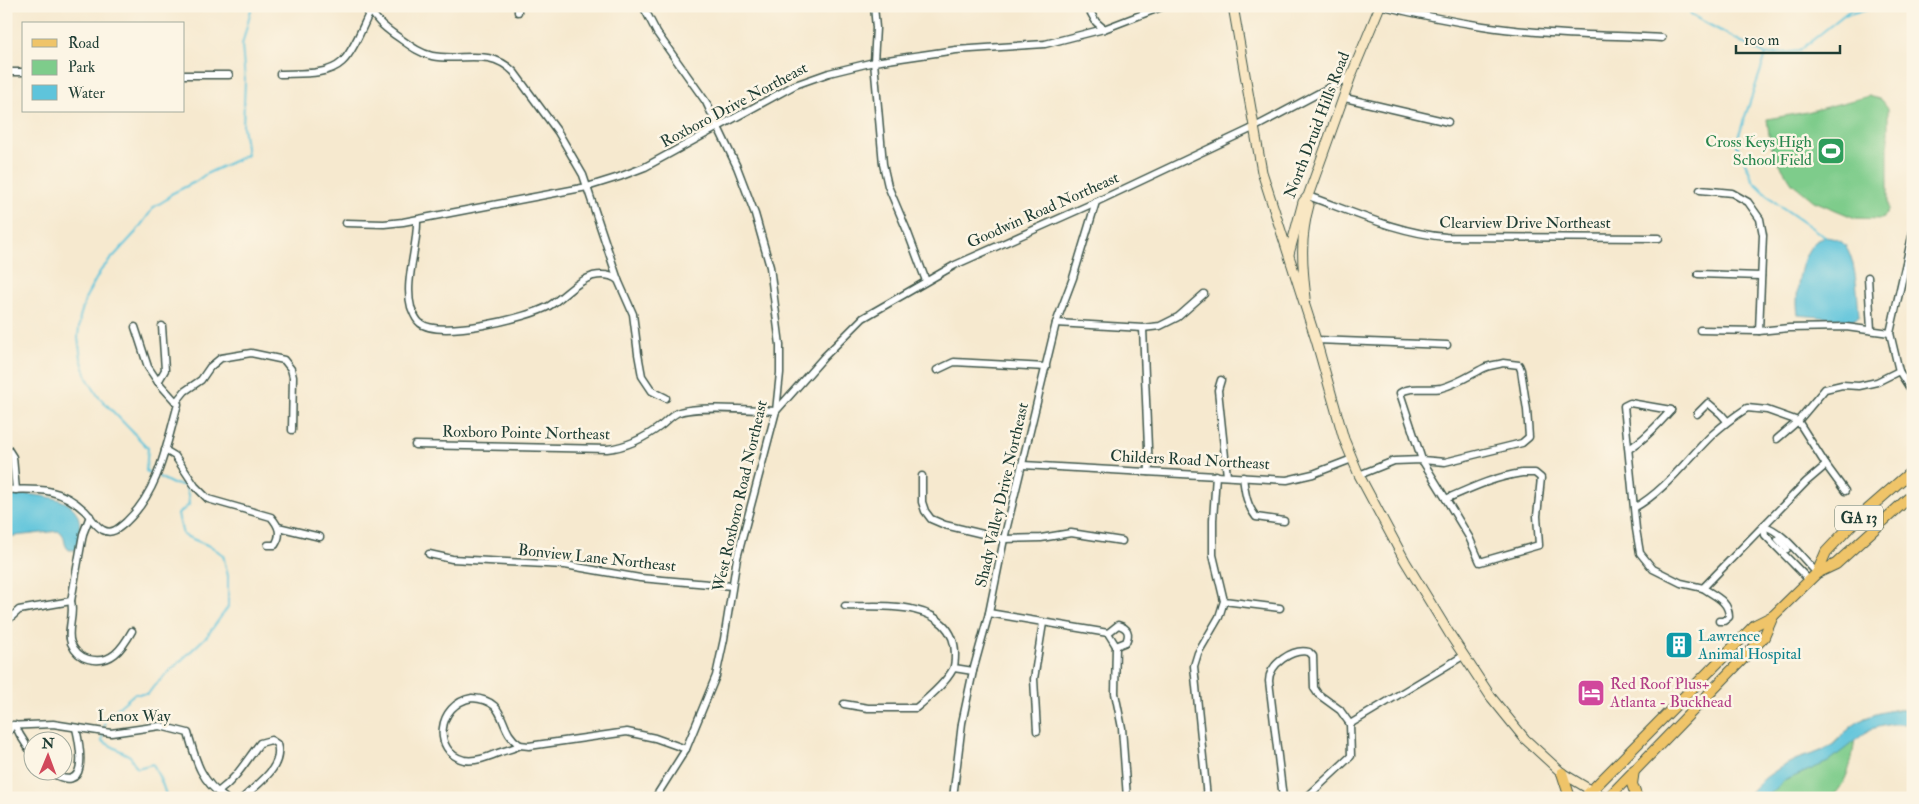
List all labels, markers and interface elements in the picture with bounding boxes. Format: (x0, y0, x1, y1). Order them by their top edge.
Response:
legend (22, 22, 185, 112)
scale bar (1736, 22, 1840, 54)
text: 100 m (1744, 31, 1780, 50)
text: Road (68, 34, 100, 53)
street label: North Druid Hills Road (1280, 49, 1354, 201)
text: Park (68, 58, 95, 77)
street label: Roxboro Drive Northeast (657, 58, 811, 152)
text: Water (67, 84, 105, 103)
place label: Cross Keys High School Field (1705, 132, 1813, 170)
sports icon: Cross Keys High School Field (1816, 136, 1846, 166)
street label: Goodwin Road Northeast (964, 167, 1122, 253)
street label: Clearview Drive Northeast (1439, 213, 1611, 233)
street label: West Roxboro Road Northeast (708, 398, 772, 595)
street label: Shady Valley Drive Northeast (971, 401, 1033, 589)
street label: Roxboro Pointe Northeast (442, 422, 610, 444)
street label: Childers Road Northeast (1110, 446, 1270, 474)
road number: GA 13 (1835, 506, 1883, 530)
street label: Bonview Lane Northeast (517, 540, 677, 576)
place label: Lawrence Animal Hospital (1697, 626, 1801, 665)
building icon: Lawrence Animal Hospital (1664, 630, 1694, 660)
place label: Red Roof Plus+ Atlanta - Buckhead (1609, 674, 1732, 712)
hotel icon: Red Roof Plus+ Atlanta - Buckhead (1576, 678, 1606, 708)
street label: Lenox Way (98, 706, 171, 726)
north arrow (22, 732, 72, 782)
text: N (41, 735, 55, 752)

